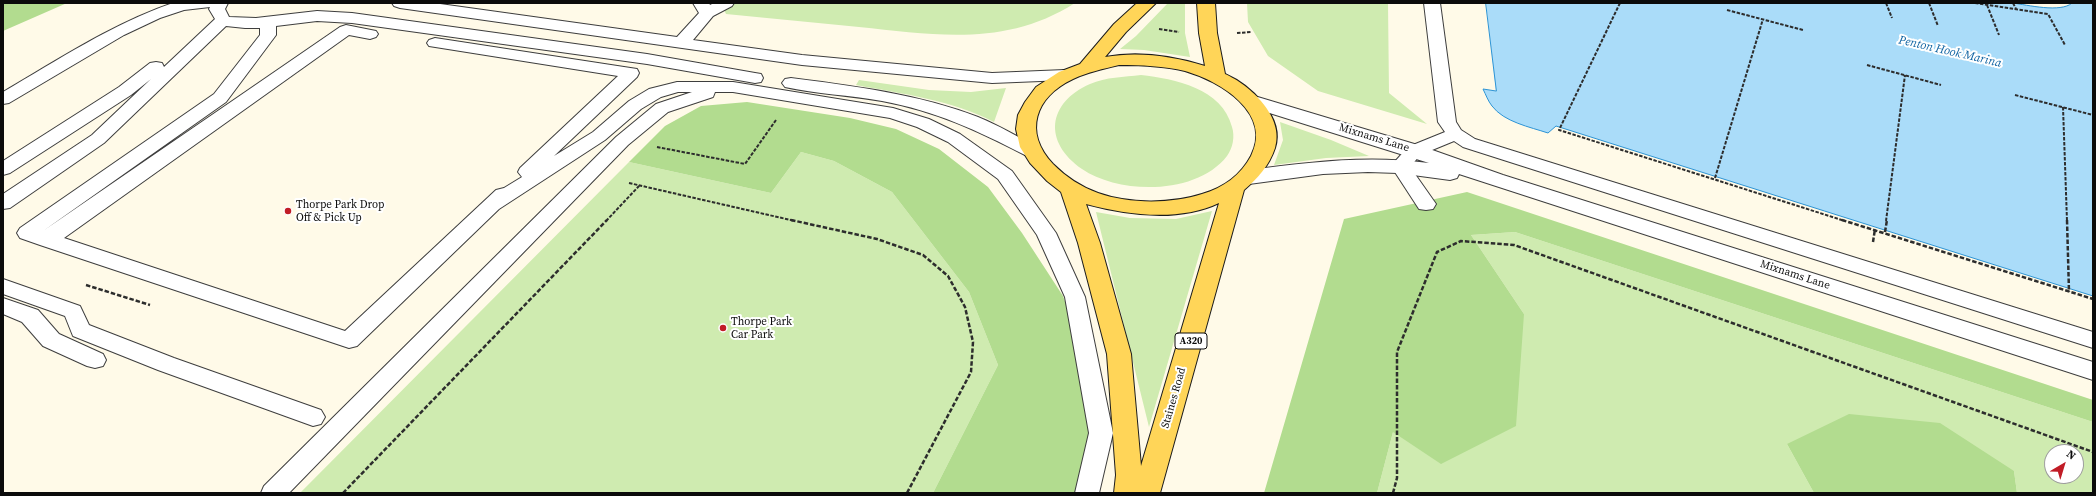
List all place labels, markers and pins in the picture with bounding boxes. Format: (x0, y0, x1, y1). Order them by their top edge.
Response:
place label: Thorpe Park Drop Off & Pick Up (296, 198, 384, 224)
marker: Thorpe Park Drop Off & Pick Up (283, 206, 293, 216)
place label: Thorpe Park Car Park (731, 315, 792, 341)
marker: Thorpe Park Car Park (718, 323, 728, 333)

